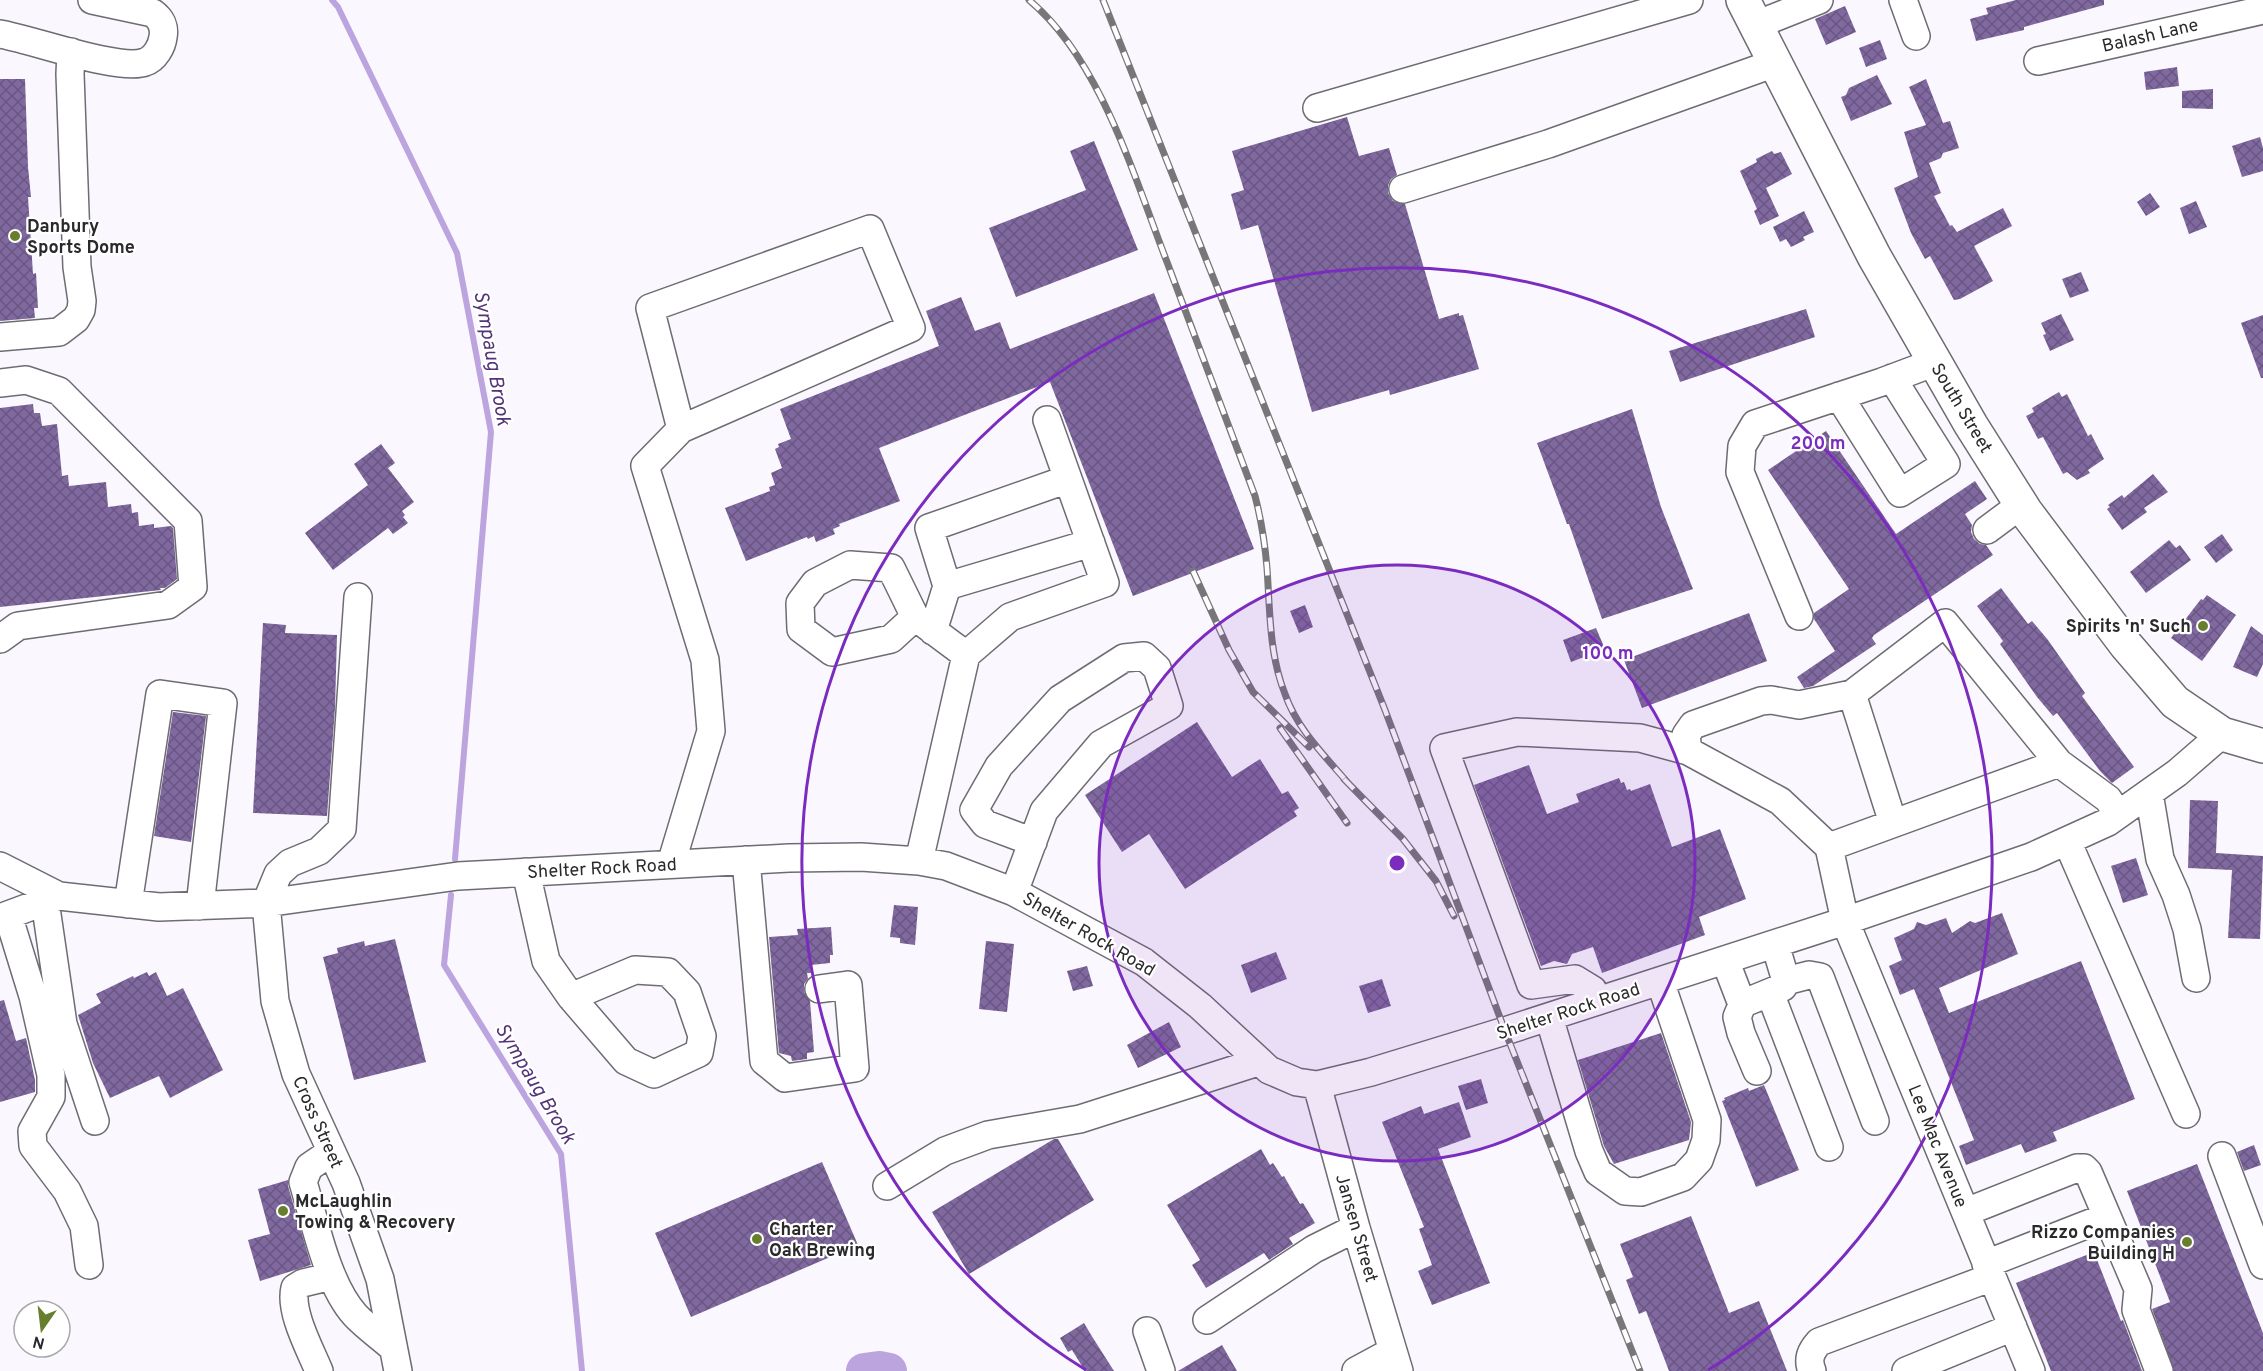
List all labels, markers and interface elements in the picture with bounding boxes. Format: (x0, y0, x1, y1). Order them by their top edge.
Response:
street label: Balash Lane (2100, 14, 2201, 59)
place label: Danbury Sports Dome (27, 216, 135, 260)
marker: Danbury Sports Dome (8, 229, 22, 243)
water label: Sympaug Brook (466, 289, 516, 429)
street label: South Street (1925, 360, 1997, 458)
text: 200 m (1790, 433, 1846, 456)
place label: Spirits 'n' Such (2066, 616, 2191, 639)
marker: Spirits 'n' Such (2196, 619, 2210, 633)
text: 100 m (1582, 643, 1634, 666)
centre of rings (1387, 853, 1407, 873)
street label: Shelter Rock Road (527, 854, 677, 885)
street label: Shelter Rock Road (1018, 888, 1159, 983)
street label: Shelter Rock Road (1494, 978, 1643, 1046)
water label: Sympaug Brook (488, 1019, 581, 1150)
street label: Cross Street (286, 1073, 347, 1172)
street label: Lee Mac Avenue (1902, 1082, 1972, 1211)
street label: Jansen Street (1329, 1172, 1382, 1285)
place label: McLaughlin Towing & Recovery (295, 1191, 455, 1235)
marker: McLaughlin Towing & Recovery (276, 1204, 290, 1218)
place label: Charter Oak Brewing (769, 1219, 875, 1263)
place label: Rizzo Companies Building H (2031, 1222, 2175, 1266)
marker: Charter Oak Brewing (750, 1232, 764, 1246)
marker: Rizzo Companies Building H (2180, 1235, 2194, 1249)
north arrow (12, 1299, 72, 1359)
text: N (31, 1331, 47, 1353)

